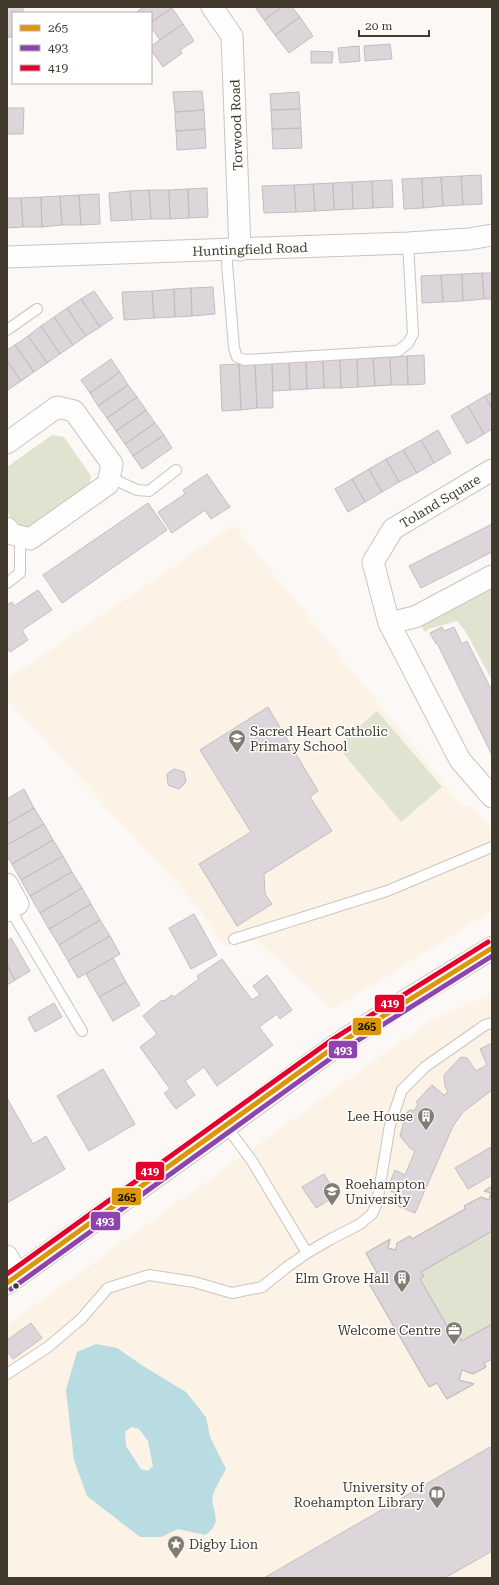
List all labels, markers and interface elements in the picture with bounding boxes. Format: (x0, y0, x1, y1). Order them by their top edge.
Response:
legend (12, 12, 152, 84)
scale bar (359, 12, 429, 38)
text: 20 m (365, 19, 392, 33)
text: 265 (48, 21, 68, 35)
text: 493 (48, 41, 68, 55)
text: 419 (48, 61, 68, 75)
street label: Torwood Road (227, 78, 246, 171)
street label: Huntingfield Road (192, 240, 309, 259)
street label: Toland Square (397, 472, 483, 531)
place label: Sacred Heart Catholic Primary School (250, 724, 388, 754)
school or university icon: Sacred Heart Catholic Primary School (227, 728, 247, 753)
line badge: 419 (374, 994, 405, 1013)
text: 419 (381, 997, 399, 1010)
line badge: 265 (352, 1017, 382, 1036)
text: 265 (358, 1020, 376, 1033)
line badge: 493 (328, 1040, 358, 1059)
text: 493 (334, 1044, 352, 1057)
building icon: Lee House (416, 1106, 436, 1131)
place label: Lee House (347, 1109, 413, 1124)
line badge: 419 (135, 1161, 165, 1181)
text: 419 (141, 1165, 159, 1178)
place label: Roehampton University (345, 1177, 426, 1207)
school or university icon: Roehampton University (322, 1181, 342, 1206)
line badge: 265 (111, 1187, 142, 1206)
text: 265 (118, 1191, 136, 1204)
line badge: 493 (90, 1211, 121, 1231)
text: 493 (96, 1215, 114, 1228)
building icon: Elm Grove Hall (392, 1268, 412, 1293)
place label: Elm Grove Hall (295, 1271, 389, 1286)
unlabelled marker (11, 1281, 21, 1291)
office icon: Welcome Centre (444, 1320, 464, 1345)
place label: Welcome Centre (338, 1323, 441, 1338)
place label: University of Roehampton Library (294, 1480, 425, 1510)
library icon: University of Roehampton Library (427, 1484, 447, 1509)
place icon: Digby Lion (166, 1534, 186, 1559)
place label: Digby Lion (189, 1537, 259, 1552)

